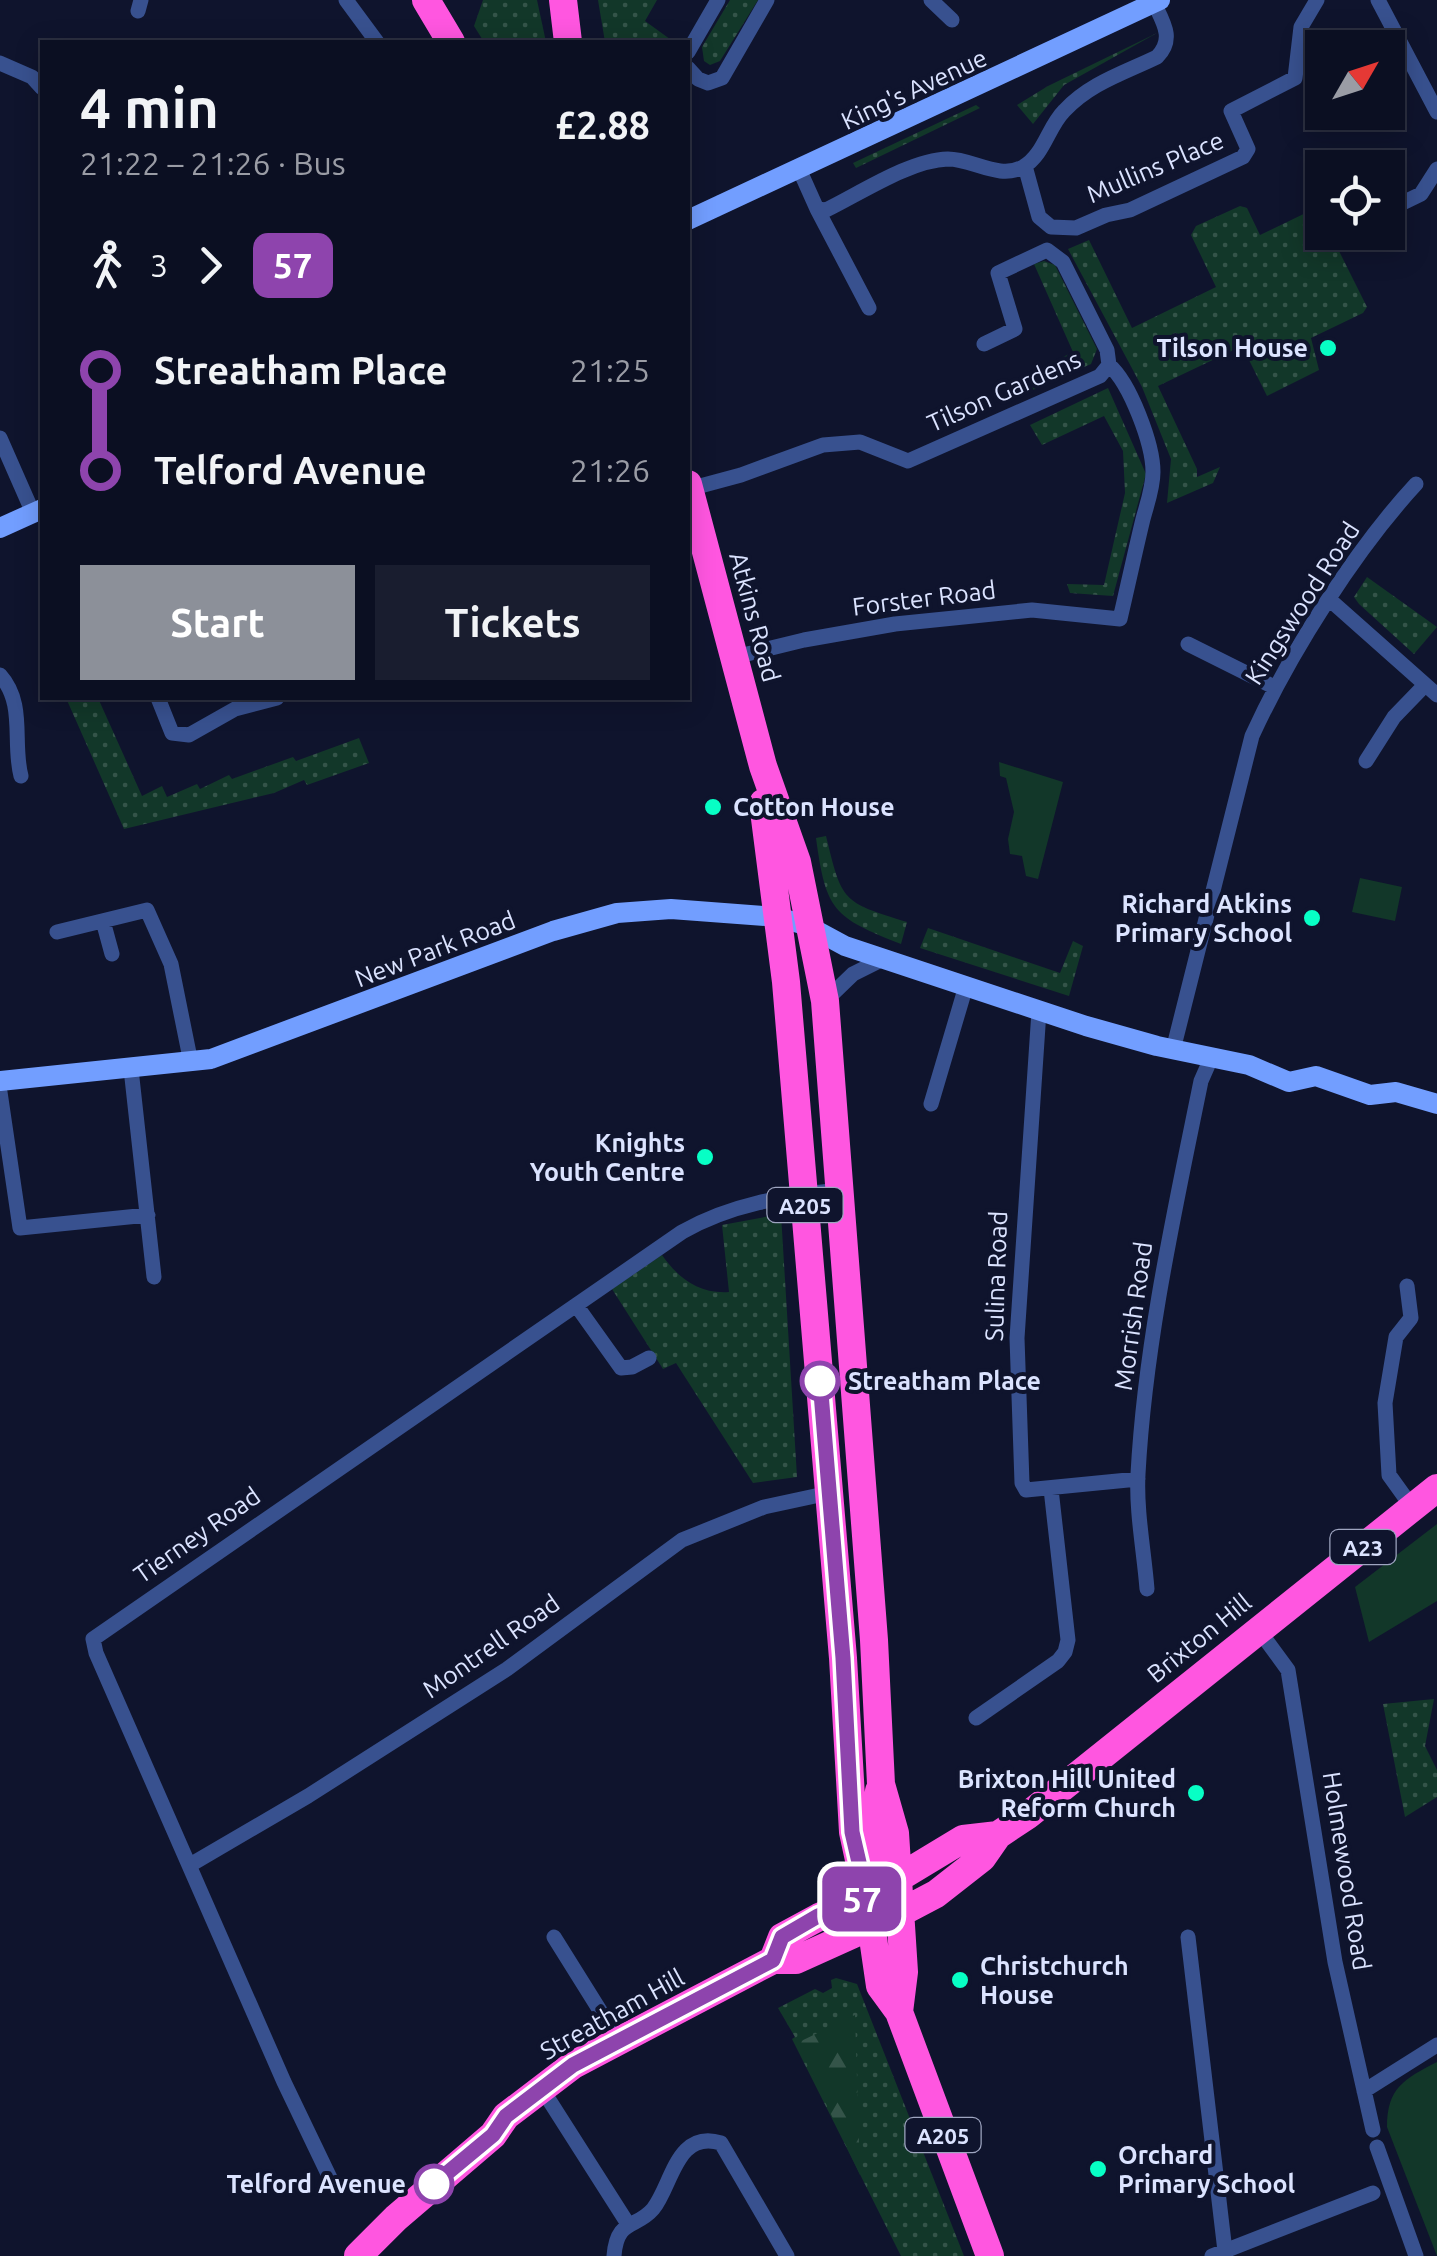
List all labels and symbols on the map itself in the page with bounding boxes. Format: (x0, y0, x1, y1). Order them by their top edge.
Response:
north arrow (1305, 30, 1405, 130)
street label: King's Avenue (837, 43, 991, 135)
street label: Mullins Place (1082, 126, 1228, 208)
place label: Tilson House (1156, 334, 1308, 362)
marker: Tilson House (1317, 337, 1339, 359)
street label: Tilson Gardens (923, 345, 1085, 437)
street label: Kingswood Road (1239, 517, 1365, 689)
street label: Atkins Road (724, 549, 786, 685)
street label: Forster Road (851, 575, 997, 621)
place label: Cotton House (733, 793, 895, 821)
marker: Cotton House (702, 796, 724, 818)
place label: Richard Atkins Primary School (1115, 890, 1292, 947)
street label: New Park Road (351, 906, 519, 992)
marker: Richard Atkins Primary School (1301, 907, 1323, 929)
place label: Knights Youth Centre (530, 1129, 685, 1186)
marker: Knights Youth Centre (694, 1146, 716, 1168)
road number: A205 (768, 1188, 842, 1222)
street label: Sulina Road (980, 1210, 1012, 1342)
street label: Morrish Road (1109, 1240, 1157, 1392)
marker: Streatham Place (801, 1362, 839, 1400)
place label: Streatham Place (848, 1367, 1041, 1395)
street label: Tierney Road (129, 1481, 265, 1589)
road number: A23 (1330, 1530, 1396, 1564)
street label: Brixton Hill (1142, 1588, 1256, 1688)
street label: Montrell Road (417, 1589, 565, 1703)
place label: Brixton Hill United Reform Church (958, 1765, 1176, 1822)
street label: Holmewood Road (1317, 1770, 1377, 1972)
marker: Brixton Hill United Reform Church (1185, 1782, 1207, 1804)
line badge: 57 (817, 1866, 907, 1932)
place label: Christchurch House (980, 1952, 1129, 2009)
street label: Streatham Hill (535, 1963, 689, 2065)
marker: Christchurch House (949, 1969, 971, 1991)
road number: A205 (906, 2118, 980, 2152)
place label: Orchard Primary School (1118, 2141, 1296, 2198)
marker: Orchard Primary School (1087, 2158, 1109, 2180)
marker: Telford Avenue (415, 2165, 453, 2203)
place label: Telford Avenue (227, 2170, 406, 2198)

